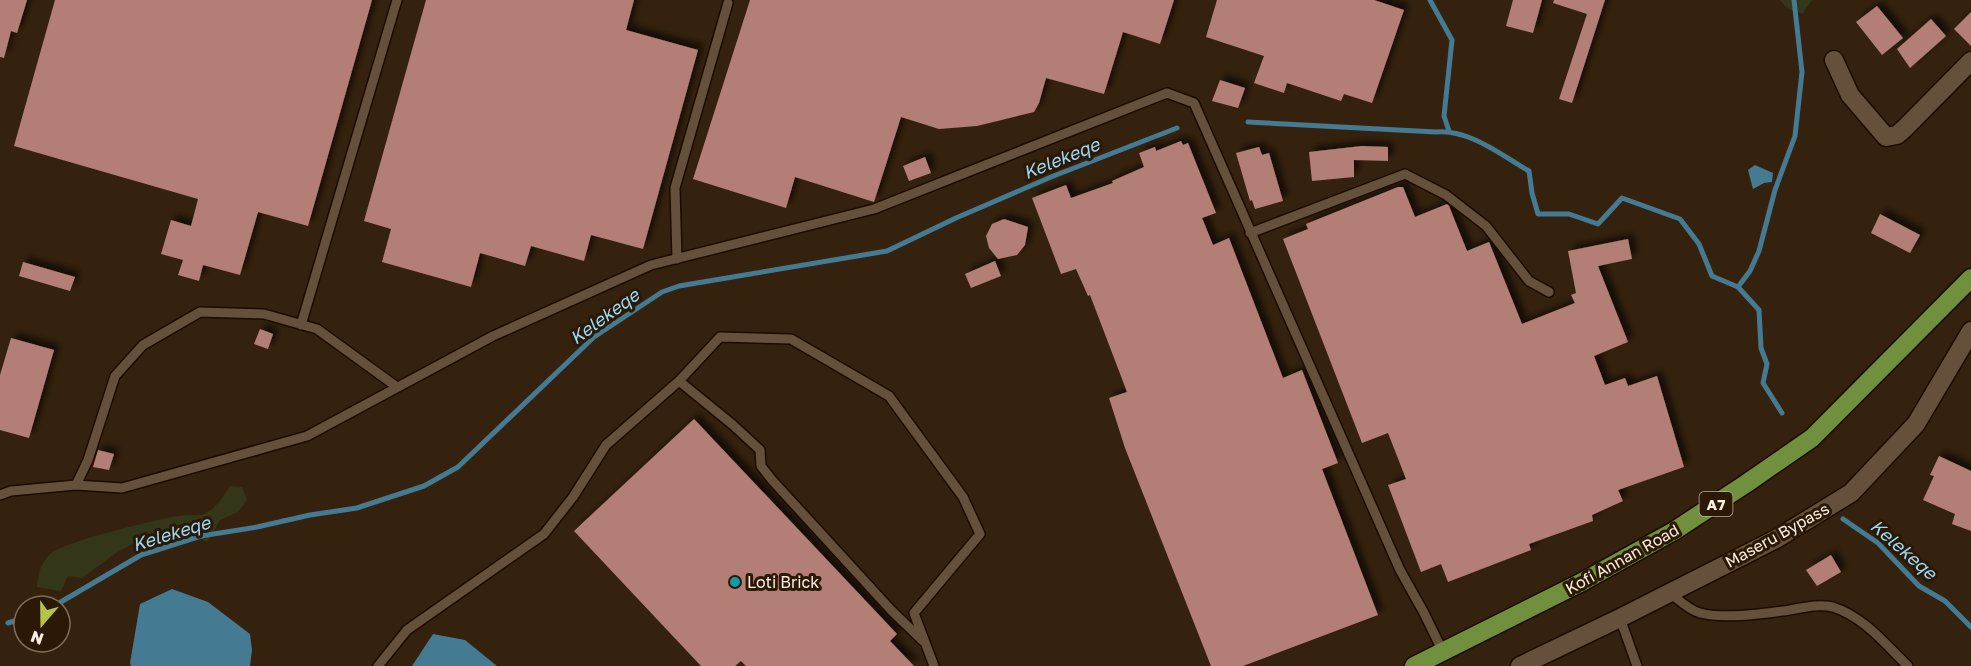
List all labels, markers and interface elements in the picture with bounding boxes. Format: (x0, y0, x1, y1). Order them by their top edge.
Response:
water label: Kelekeqe (1020, 132, 1104, 183)
water label: Kelekeqe (565, 283, 644, 348)
road number: A7 (1700, 492, 1732, 516)
street label: Maseru Bypass (1721, 498, 1833, 572)
water label: Kelekeqe (129, 510, 214, 555)
water label: Kelekeqe (1866, 514, 1943, 585)
street label: Kofi Annan Road (1562, 520, 1682, 598)
place label: Loti Brick (747, 572, 819, 592)
marker: Loti Brick (728, 575, 742, 589)
north arrow (12, 594, 72, 654)
text: N (28, 627, 46, 650)

